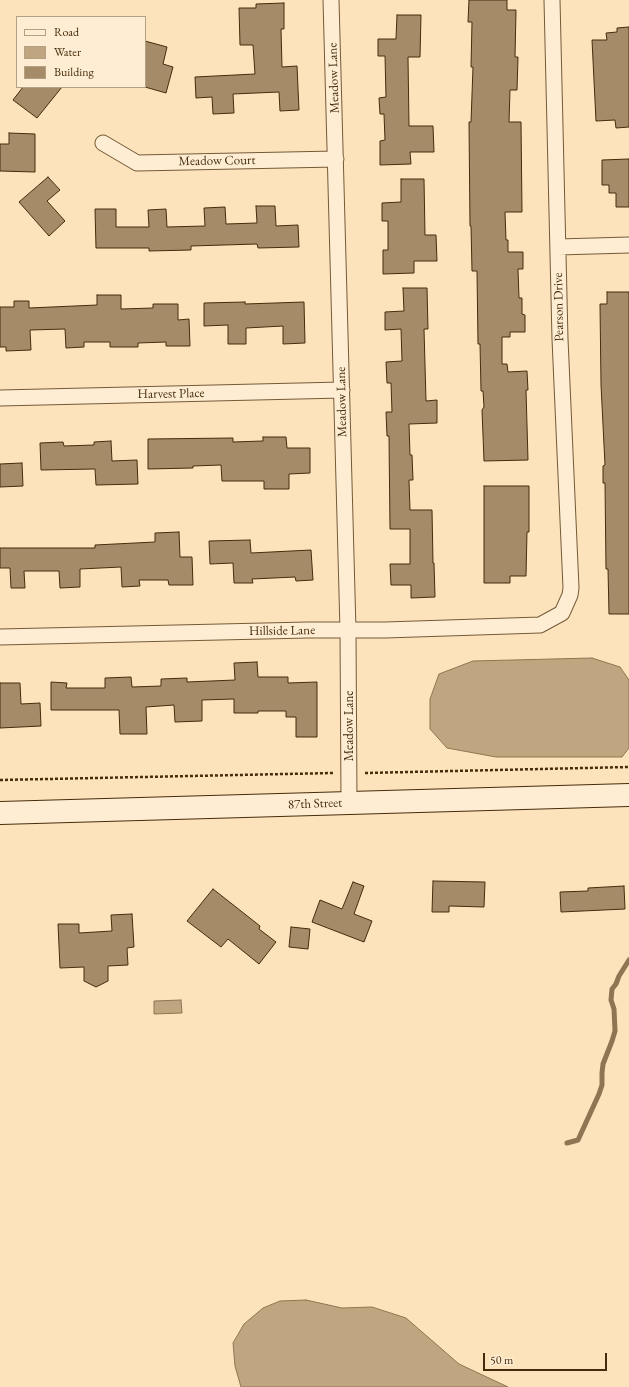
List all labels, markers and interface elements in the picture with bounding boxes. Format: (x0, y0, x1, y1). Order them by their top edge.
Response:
legend (16, 16, 146, 88)
text: Road (54, 24, 79, 40)
street label: Meadow Lane (325, 42, 343, 114)
text: Water (54, 44, 81, 60)
text: Building (54, 64, 94, 80)
street label: Meadow Court (178, 153, 256, 169)
street label: Pearson Drive (551, 272, 567, 342)
street label: Meadow Lane (334, 366, 350, 438)
street label: Harvest Place (137, 386, 205, 402)
street label: Hillside Lane (249, 623, 315, 639)
street label: Meadow Lane (341, 691, 357, 761)
street label: 87th Street (288, 795, 342, 813)
scale bar (485, 1345, 609, 1371)
text: 50 m (490, 1352, 513, 1368)

